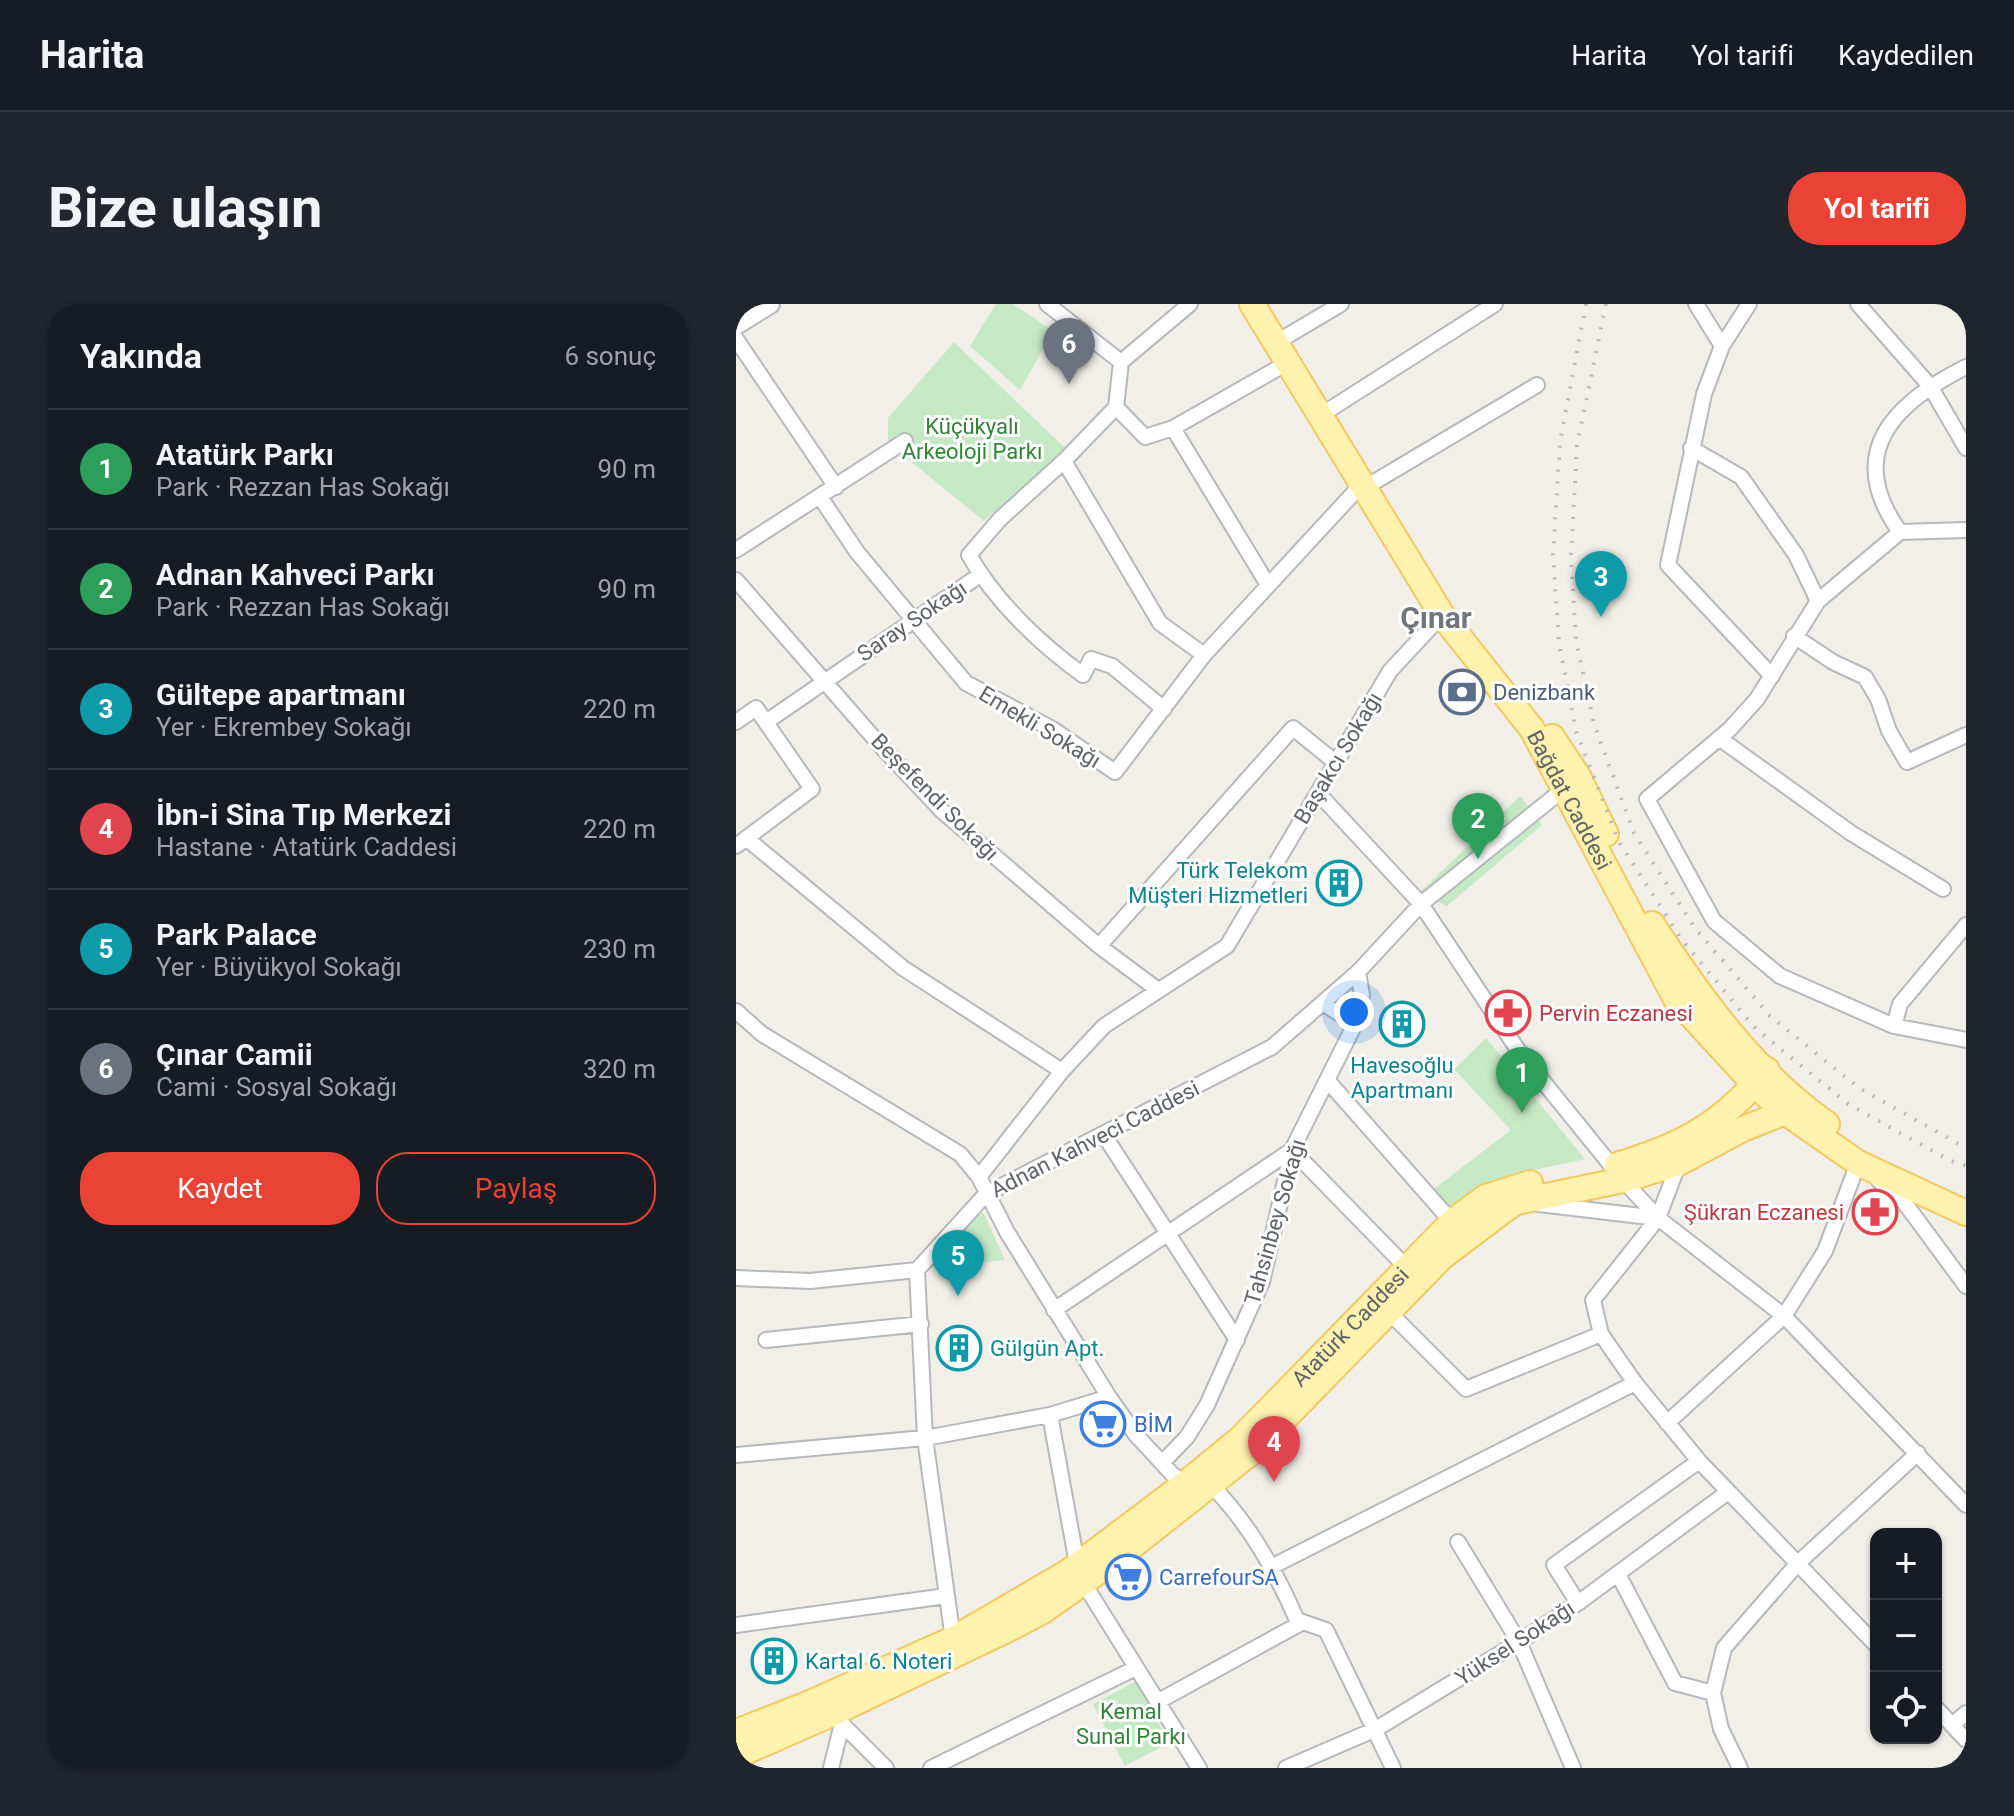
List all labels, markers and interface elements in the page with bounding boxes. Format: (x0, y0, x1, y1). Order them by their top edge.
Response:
text: Harita (40, 33, 144, 77)
text: Harita (1571, 39, 1647, 72)
text: Yol tarifi (1691, 39, 1794, 72)
text: Kaydedilen (1838, 39, 1974, 72)
button: Yol tarifi (1788, 172, 1966, 245)
text: Bize ulaşın (48, 175, 322, 241)
pin: 6 (1043, 318, 1095, 384)
text: Yakında (80, 336, 202, 376)
text: 6 sonuç (564, 341, 656, 371)
park label: Küçükyalı Arkeoloji Parkı (902, 414, 1042, 464)
text: Atatürk Parkı (156, 437, 334, 472)
text: 1 (99, 454, 113, 484)
text: 90 m (598, 454, 656, 484)
text: Park · Rezzan Has Sokağı (156, 472, 450, 502)
pin: 3 (1575, 551, 1627, 617)
text: Adnan Kahveci Parkı (156, 557, 435, 592)
text: 2 (99, 574, 113, 604)
text: 90 m (598, 574, 656, 604)
street label: Saray Sokağı (853, 575, 971, 667)
text: Park · Rezzan Has Sokağı (156, 592, 450, 622)
district label: Çınar (1400, 600, 1472, 635)
bank icon: Denizbank (1438, 668, 1486, 716)
text: Gültepe apartmanı (156, 677, 406, 712)
place label: Denizbank (1493, 680, 1596, 705)
street label: Emekli Sokağı (975, 681, 1105, 773)
street label: Başakcı Sokağı (1289, 688, 1387, 828)
text: 3 (99, 694, 113, 724)
text: 220 m (583, 694, 656, 724)
text: Yer · Ekrembey Sokağı (156, 712, 412, 742)
street label: Bağdat Caddesi (1522, 726, 1617, 874)
street label: Beşefendi Sokağı (866, 728, 1004, 866)
pin: 2 (1452, 793, 1504, 859)
text: İbn-i Sina Tıp Merkezi (156, 797, 451, 832)
text: 4 (99, 814, 113, 844)
text: 220 m (583, 814, 656, 844)
text: Hastane · Atatürk Caddesi (156, 832, 457, 862)
place label: Türk Telekom Müşteri Hizmetleri (1128, 858, 1308, 908)
building icon: Türk Telekom Müşteri Hizmetleri (1315, 859, 1363, 907)
text: Park Palace (156, 917, 317, 952)
text: 5 (99, 934, 113, 964)
text: 230 m (583, 934, 656, 964)
text: Yer · Büyükyol Sokağı (156, 952, 402, 982)
pharmacy icon: Pervin Eczanesi (1484, 989, 1532, 1037)
your location (1334, 992, 1374, 1032)
building icon: Havesoğlu Apartmanı (1378, 1000, 1426, 1048)
place label: Pervin Eczanesi (1539, 1001, 1693, 1026)
text: Çınar Camii (156, 1037, 313, 1072)
pin: 1 (1496, 1047, 1548, 1113)
place label: Havesoğlu Apartmanı (1350, 1053, 1454, 1103)
text: 6 (99, 1054, 113, 1084)
text: 320 m (583, 1054, 656, 1084)
text: Cami · Sosyal Sokağı (156, 1072, 397, 1102)
street label: Adnan Kahveci Caddesi (987, 1076, 1203, 1202)
street label: Tahsinbey Sokağı (1239, 1136, 1311, 1308)
button: Kaydet (80, 1152, 360, 1225)
button: Paylaş (376, 1152, 656, 1225)
pharmacy icon: Şükran Eczanesi (1851, 1188, 1899, 1236)
place label: Şükran Eczanesi (1684, 1200, 1844, 1225)
pin: 5 (932, 1230, 984, 1296)
street label: Atatürk Caddesi (1286, 1262, 1413, 1391)
building icon: Gülgün Apt. (935, 1324, 983, 1372)
place label: Gülgün Apt. (990, 1336, 1104, 1361)
supermarket icon: BİM (1079, 1400, 1127, 1448)
place label: BİM (1134, 1412, 1173, 1437)
pin: 4 (1248, 1416, 1300, 1482)
map controls (1870, 1528, 1942, 1744)
button: + (1870, 1528, 1942, 1600)
supermarket icon: CarrefourSA (1104, 1553, 1152, 1601)
place label: CarrefourSA (1159, 1565, 1279, 1590)
street label: Yüksel Sokağı (1451, 1595, 1579, 1691)
button: − (1870, 1600, 1942, 1672)
building icon: Kartal 6. Noteri (750, 1637, 798, 1685)
place label: Kartal 6. Noteri (805, 1649, 952, 1674)
button: locate (1870, 1672, 1942, 1744)
park label: Kemal Sunal Parkı (1076, 1699, 1186, 1749)

